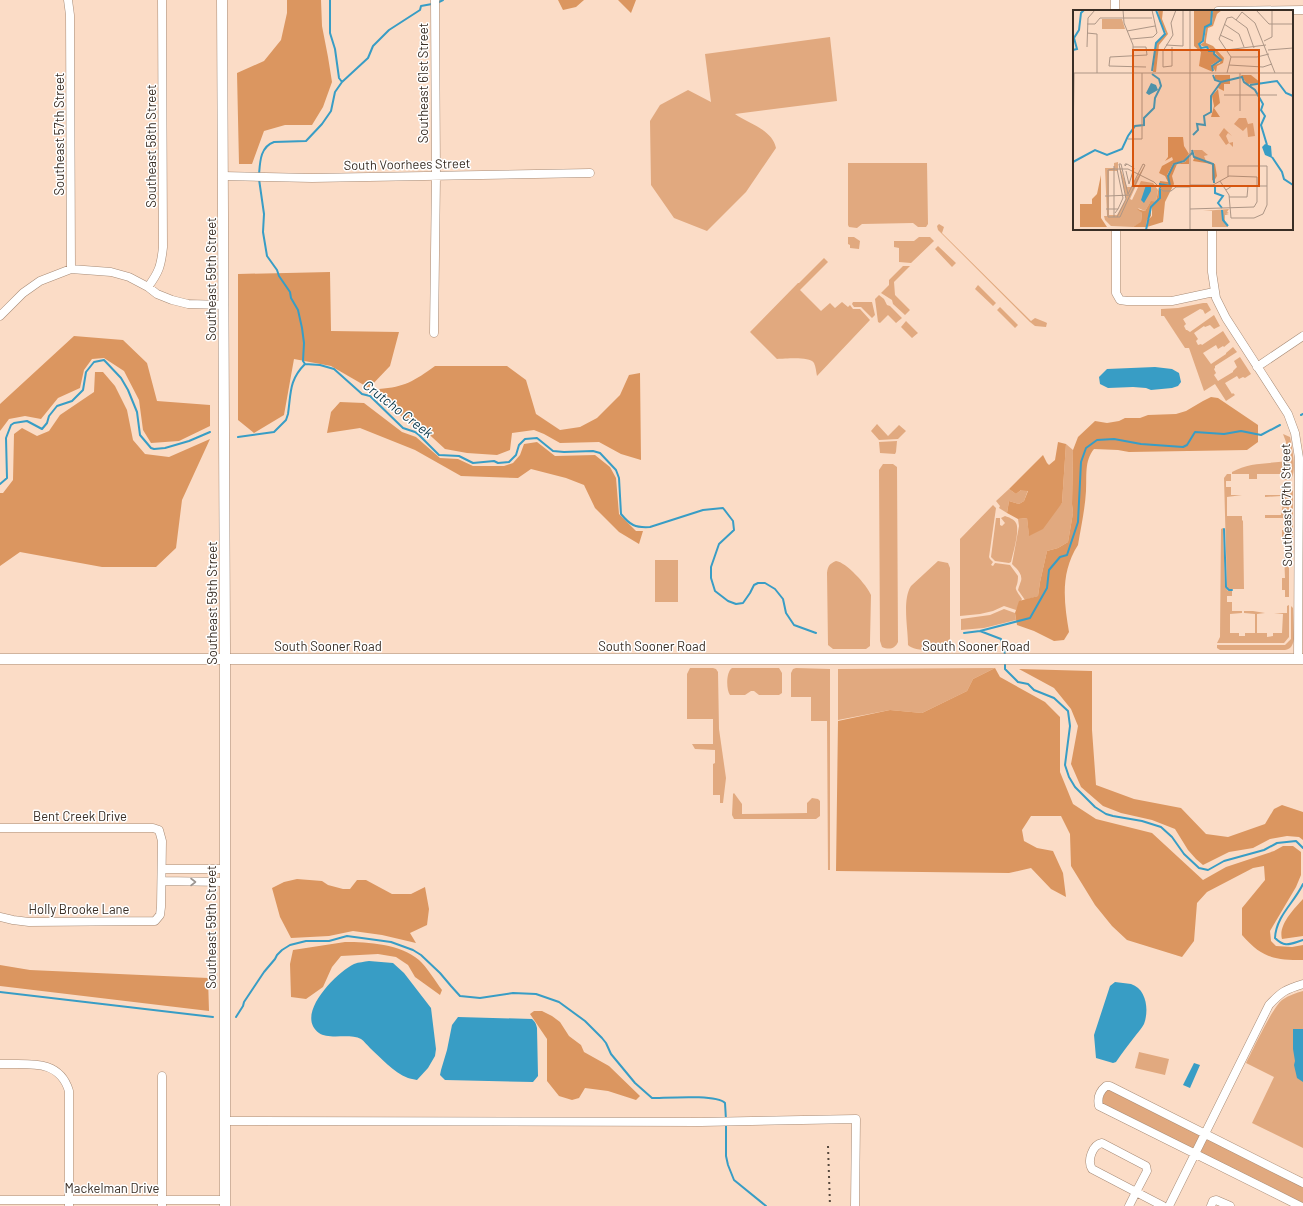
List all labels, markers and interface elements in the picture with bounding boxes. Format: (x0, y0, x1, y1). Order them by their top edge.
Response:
inset map (1073, 10, 1293, 230)
street label: Southeast 61st Street (415, 23, 431, 143)
street label: Southeast 57th Street (51, 72, 67, 196)
street label: Southeast 58th Street (143, 84, 159, 208)
street label: South Voorhees Street (343, 155, 471, 173)
street label: Southeast 59th Street (203, 217, 219, 341)
water label: Crutcho Creek (360, 376, 437, 441)
street label: Southeast 67th Street (1277, 443, 1295, 567)
street label: Southeast 59th Street (204, 541, 220, 665)
street label: South Sooner Road (274, 638, 382, 654)
street label: South Sooner Road (598, 638, 706, 654)
street label: South Sooner Road (922, 638, 1030, 654)
street label: Bent Creek Drive (33, 808, 127, 824)
street label: Southeast 59th Street (203, 865, 219, 989)
one-way arrow (190, 878, 196, 886)
street label: Holly Brooke Lane (29, 901, 129, 917)
street label: Mackelman Drive (65, 1180, 159, 1196)

